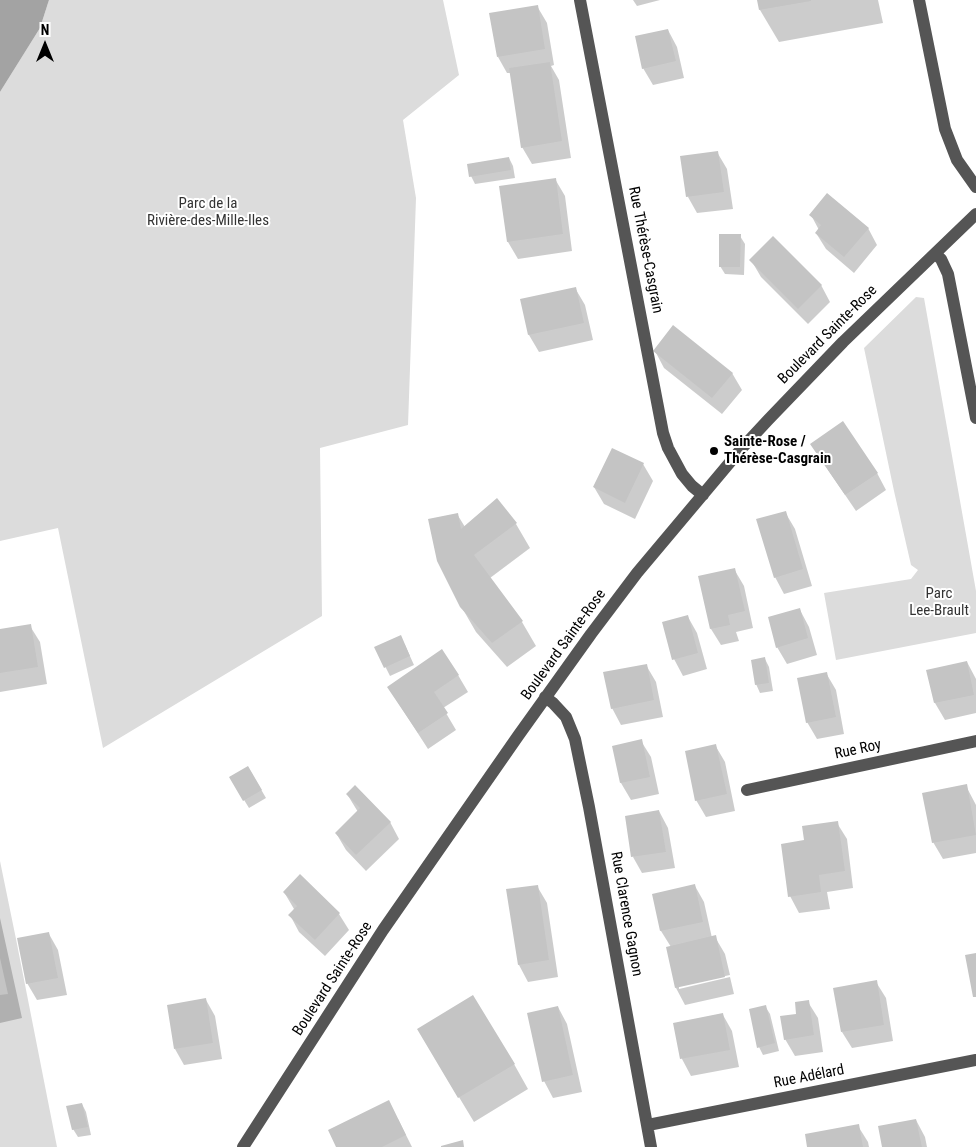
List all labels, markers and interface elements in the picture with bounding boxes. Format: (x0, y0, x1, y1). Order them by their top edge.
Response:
north arrow (20, 20, 70, 70)
text: N (41, 22, 49, 38)
street label: Rue Thérèse-Casgrain (624, 185, 666, 315)
park label: Parc de la Rivière-des-Mille-Iles (147, 195, 269, 230)
street label: Boulevard Sainte-Rose (775, 282, 881, 388)
place label: Sainte-Rose / Thérèse-Casgrain (724, 433, 831, 468)
marker: Sainte-Rose / Thérèse-Casgrain (708, 445, 720, 457)
park label: Parc Lee-Brault (909, 585, 969, 620)
street label: Boulevard Sainte-Rose (518, 586, 610, 704)
street label: Rue Roy (833, 736, 883, 764)
street label: Rue Clarence Gagnon (606, 850, 646, 978)
street label: Boulevard Sainte-Rose (289, 919, 377, 1039)
street label: Rue Adélard (772, 1061, 846, 1093)

